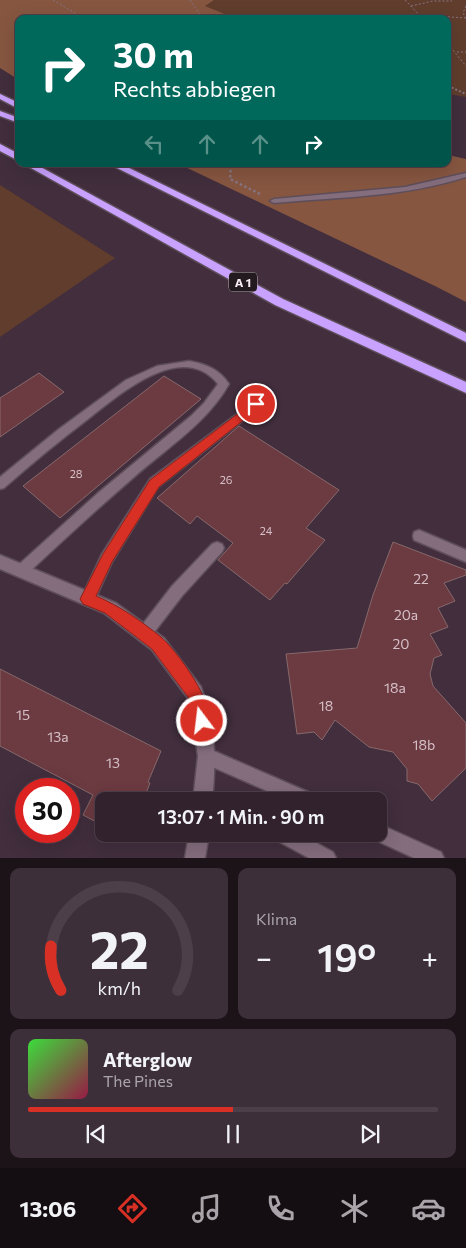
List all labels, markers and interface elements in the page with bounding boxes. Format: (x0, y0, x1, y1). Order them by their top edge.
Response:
text: 30 m (113, 32, 194, 75)
icon: right (30, 35, 95, 100)
text: Rechts abbiegen (113, 75, 276, 102)
icon: left (140, 130, 168, 158)
icon: ahead (193, 130, 221, 158)
icon: ahead (246, 130, 274, 158)
icon: right (299, 130, 327, 158)
road number: A 1 (229, 272, 257, 292)
pin (235, 383, 277, 425)
icon: arrive (242, 390, 270, 418)
house number: 28 (70, 467, 83, 480)
house number: 26 (220, 473, 233, 486)
house number: 24 (260, 524, 273, 537)
house number: 22 (413, 570, 429, 587)
house number: 20a (394, 606, 418, 623)
house number: 20 (393, 635, 409, 652)
house number: 18a (384, 679, 406, 696)
position arrow (175, 694, 227, 746)
house number: 18 (319, 697, 333, 714)
house number: 15 (16, 706, 30, 723)
house number: 13a (47, 728, 69, 745)
house number: 18b (413, 736, 435, 753)
house number: 13 (106, 754, 120, 771)
speed limit sign: 30 (15, 778, 80, 843)
text: 13:07 · 1 Min. · 90 m (158, 805, 324, 828)
text: Klima (256, 909, 297, 928)
text: 22 (89, 916, 149, 980)
text: 19° (317, 933, 376, 980)
text: − (256, 940, 272, 974)
text: + (422, 940, 438, 974)
text: km/h (97, 977, 141, 999)
text: Afterglow (103, 1048, 192, 1071)
text: The Pines (103, 1071, 173, 1090)
icon: previous (82, 1120, 110, 1148)
icon: pause (219, 1120, 247, 1148)
icon: next (356, 1120, 384, 1148)
icon: directions (115, 1191, 150, 1226)
icon: music (189, 1191, 224, 1226)
icon: phone (263, 1191, 298, 1226)
icon: climate (337, 1191, 372, 1226)
icon: car (411, 1191, 446, 1226)
text: 13:06 (20, 1195, 76, 1222)

